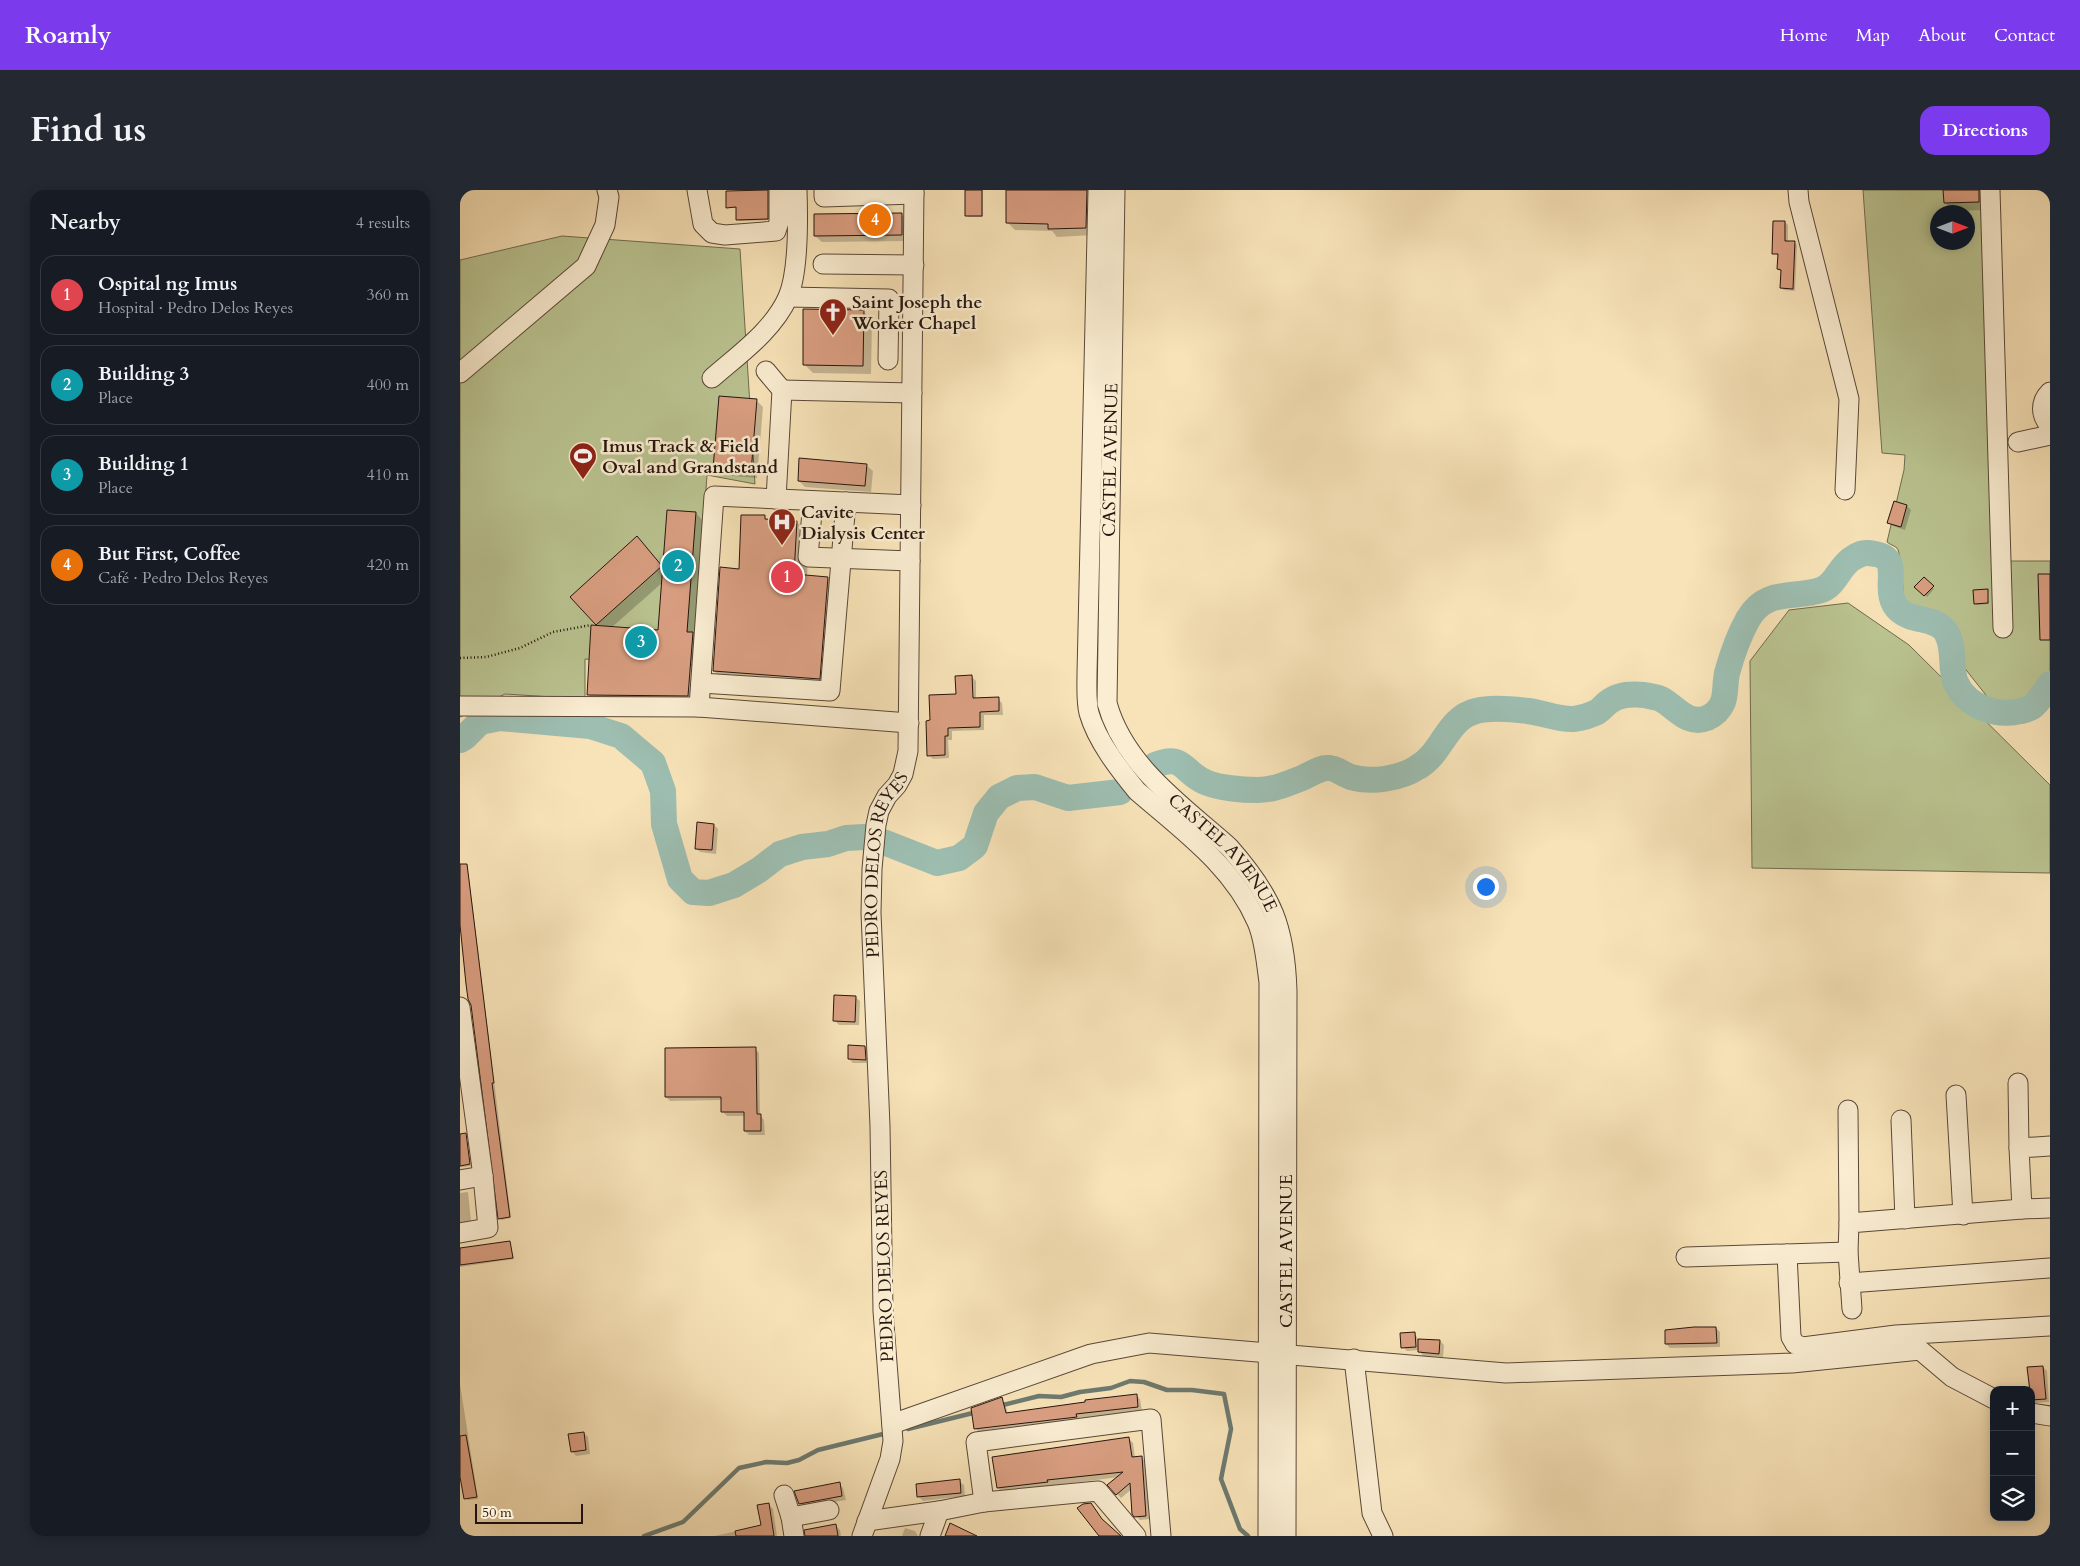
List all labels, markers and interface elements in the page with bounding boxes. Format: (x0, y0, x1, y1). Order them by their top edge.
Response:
text: Roamly (25, 19, 111, 52)
text: Home (1780, 23, 1828, 48)
text: Map (1856, 23, 1890, 48)
text: About (1918, 23, 1966, 48)
text: Contact (1994, 23, 2055, 48)
text: Find us (30, 106, 146, 154)
button: Directions (1920, 106, 2050, 155)
pin: 4 (859, 201, 891, 239)
north arrow (1930, 205, 1975, 250)
text: Nearby (50, 208, 121, 237)
text: 4 results (356, 212, 410, 234)
text: Ospital ng Imus (98, 271, 237, 297)
text: 1 (63, 284, 71, 306)
text: 360 m (367, 284, 409, 306)
place label: Saint Joseph the Worker Chapel (851, 290, 983, 336)
text: Hospital · Pedro Delos Reyes (98, 297, 293, 319)
church icon: Saint Joseph the Worker Chapel (818, 297, 848, 336)
text: Building 3 (98, 361, 189, 387)
text: 2 (63, 374, 71, 396)
text: 400 m (367, 374, 409, 396)
street label: CASTEL AVENUE (1097, 383, 1124, 537)
text: Place (98, 387, 133, 409)
place label: Imus Track & Field Oval and Grandstand (602, 434, 779, 480)
sports icon: Imus Track & Field Oval and Grandstand (568, 441, 598, 480)
text: Building 1 (98, 451, 189, 477)
text: 3 (63, 464, 71, 486)
text: 410 m (367, 464, 409, 486)
text: Place (98, 477, 133, 499)
place label: Cavite Dialysis Center (801, 500, 926, 546)
hospital icon: Cavite Dialysis Center (767, 507, 797, 546)
text: But First, Coffee (98, 541, 241, 567)
pin: 2 (662, 547, 694, 585)
text: 4 (63, 554, 71, 576)
text: 420 m (367, 554, 409, 576)
pin: 1 (771, 558, 803, 596)
text: Café · Pedro Delos Reyes (98, 567, 268, 589)
pin: 3 (625, 623, 657, 661)
street label: PEDRO DELOS REYES (859, 768, 915, 958)
street label: CASTEL AVENUE (1162, 788, 1283, 916)
your location (1473, 874, 1499, 900)
street label: PEDRO DELOS REYES (869, 1169, 900, 1363)
street label: CASTEL AVENUE (1274, 1174, 1299, 1328)
map controls (1990, 1386, 2035, 1521)
button: + (1990, 1386, 2035, 1431)
button: − (1990, 1431, 2035, 1476)
button: layers (1990, 1476, 2035, 1521)
scale bar (475, 1501, 582, 1524)
text: 50 m (482, 1503, 512, 1522)

